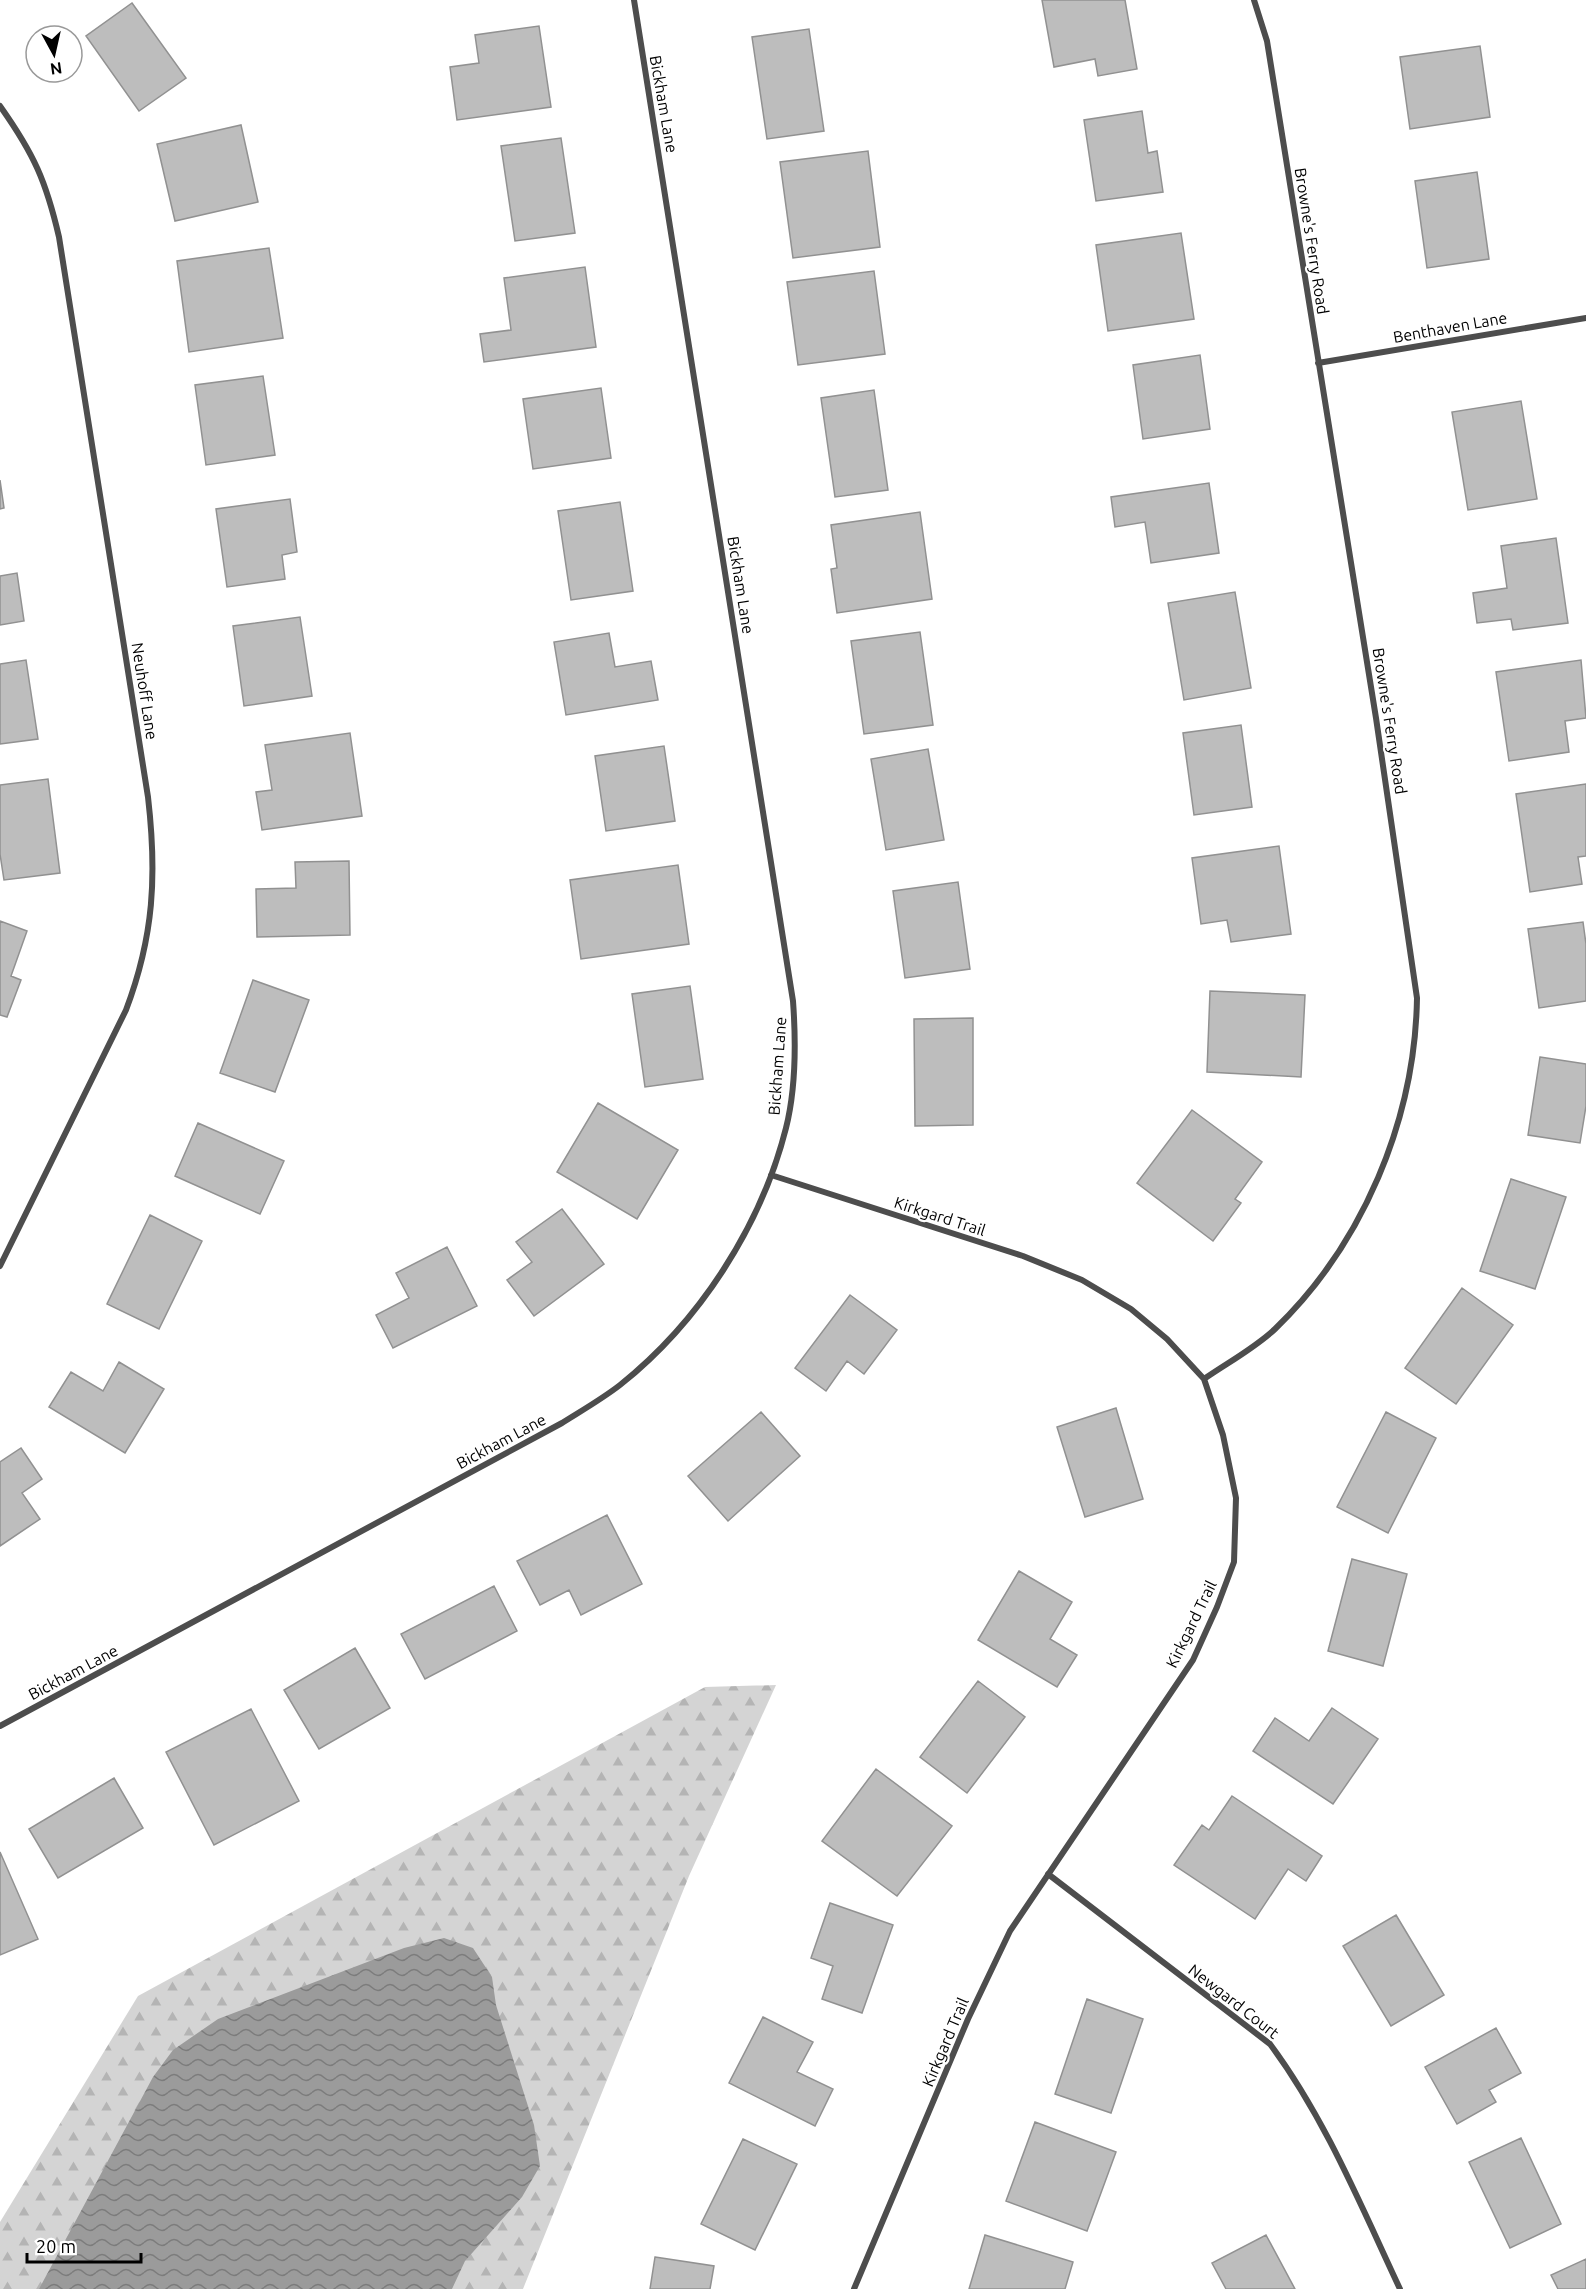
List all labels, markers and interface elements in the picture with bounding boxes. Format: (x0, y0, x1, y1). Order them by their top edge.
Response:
north arrow (24, 24, 84, 84)
street label: Bickham Lane (647, 54, 681, 154)
text: N (49, 59, 63, 79)
street label: Browne's Ferry Road (1292, 166, 1332, 316)
street label: Benthaven Lane (1392, 308, 1508, 346)
street label: Bickham Lane (724, 535, 758, 635)
street label: Neuhoff Lane (128, 641, 162, 741)
street label: Browne's Ferry Road (1370, 646, 1410, 796)
street label: Bickham Lane (765, 1016, 789, 1116)
street label: Kirkgard Trail (892, 1193, 988, 1239)
street label: Bickham Lane (453, 1410, 549, 1472)
street label: Kirkgard Trail (1162, 1577, 1220, 1671)
street label: Bickham Lane (25, 1641, 121, 1703)
street label: Newgard Court (1185, 1960, 1283, 2042)
street label: Kirkgard Trail (918, 1995, 972, 2089)
scale bar (27, 2226, 141, 2264)
text: 20 m (36, 2236, 76, 2256)

